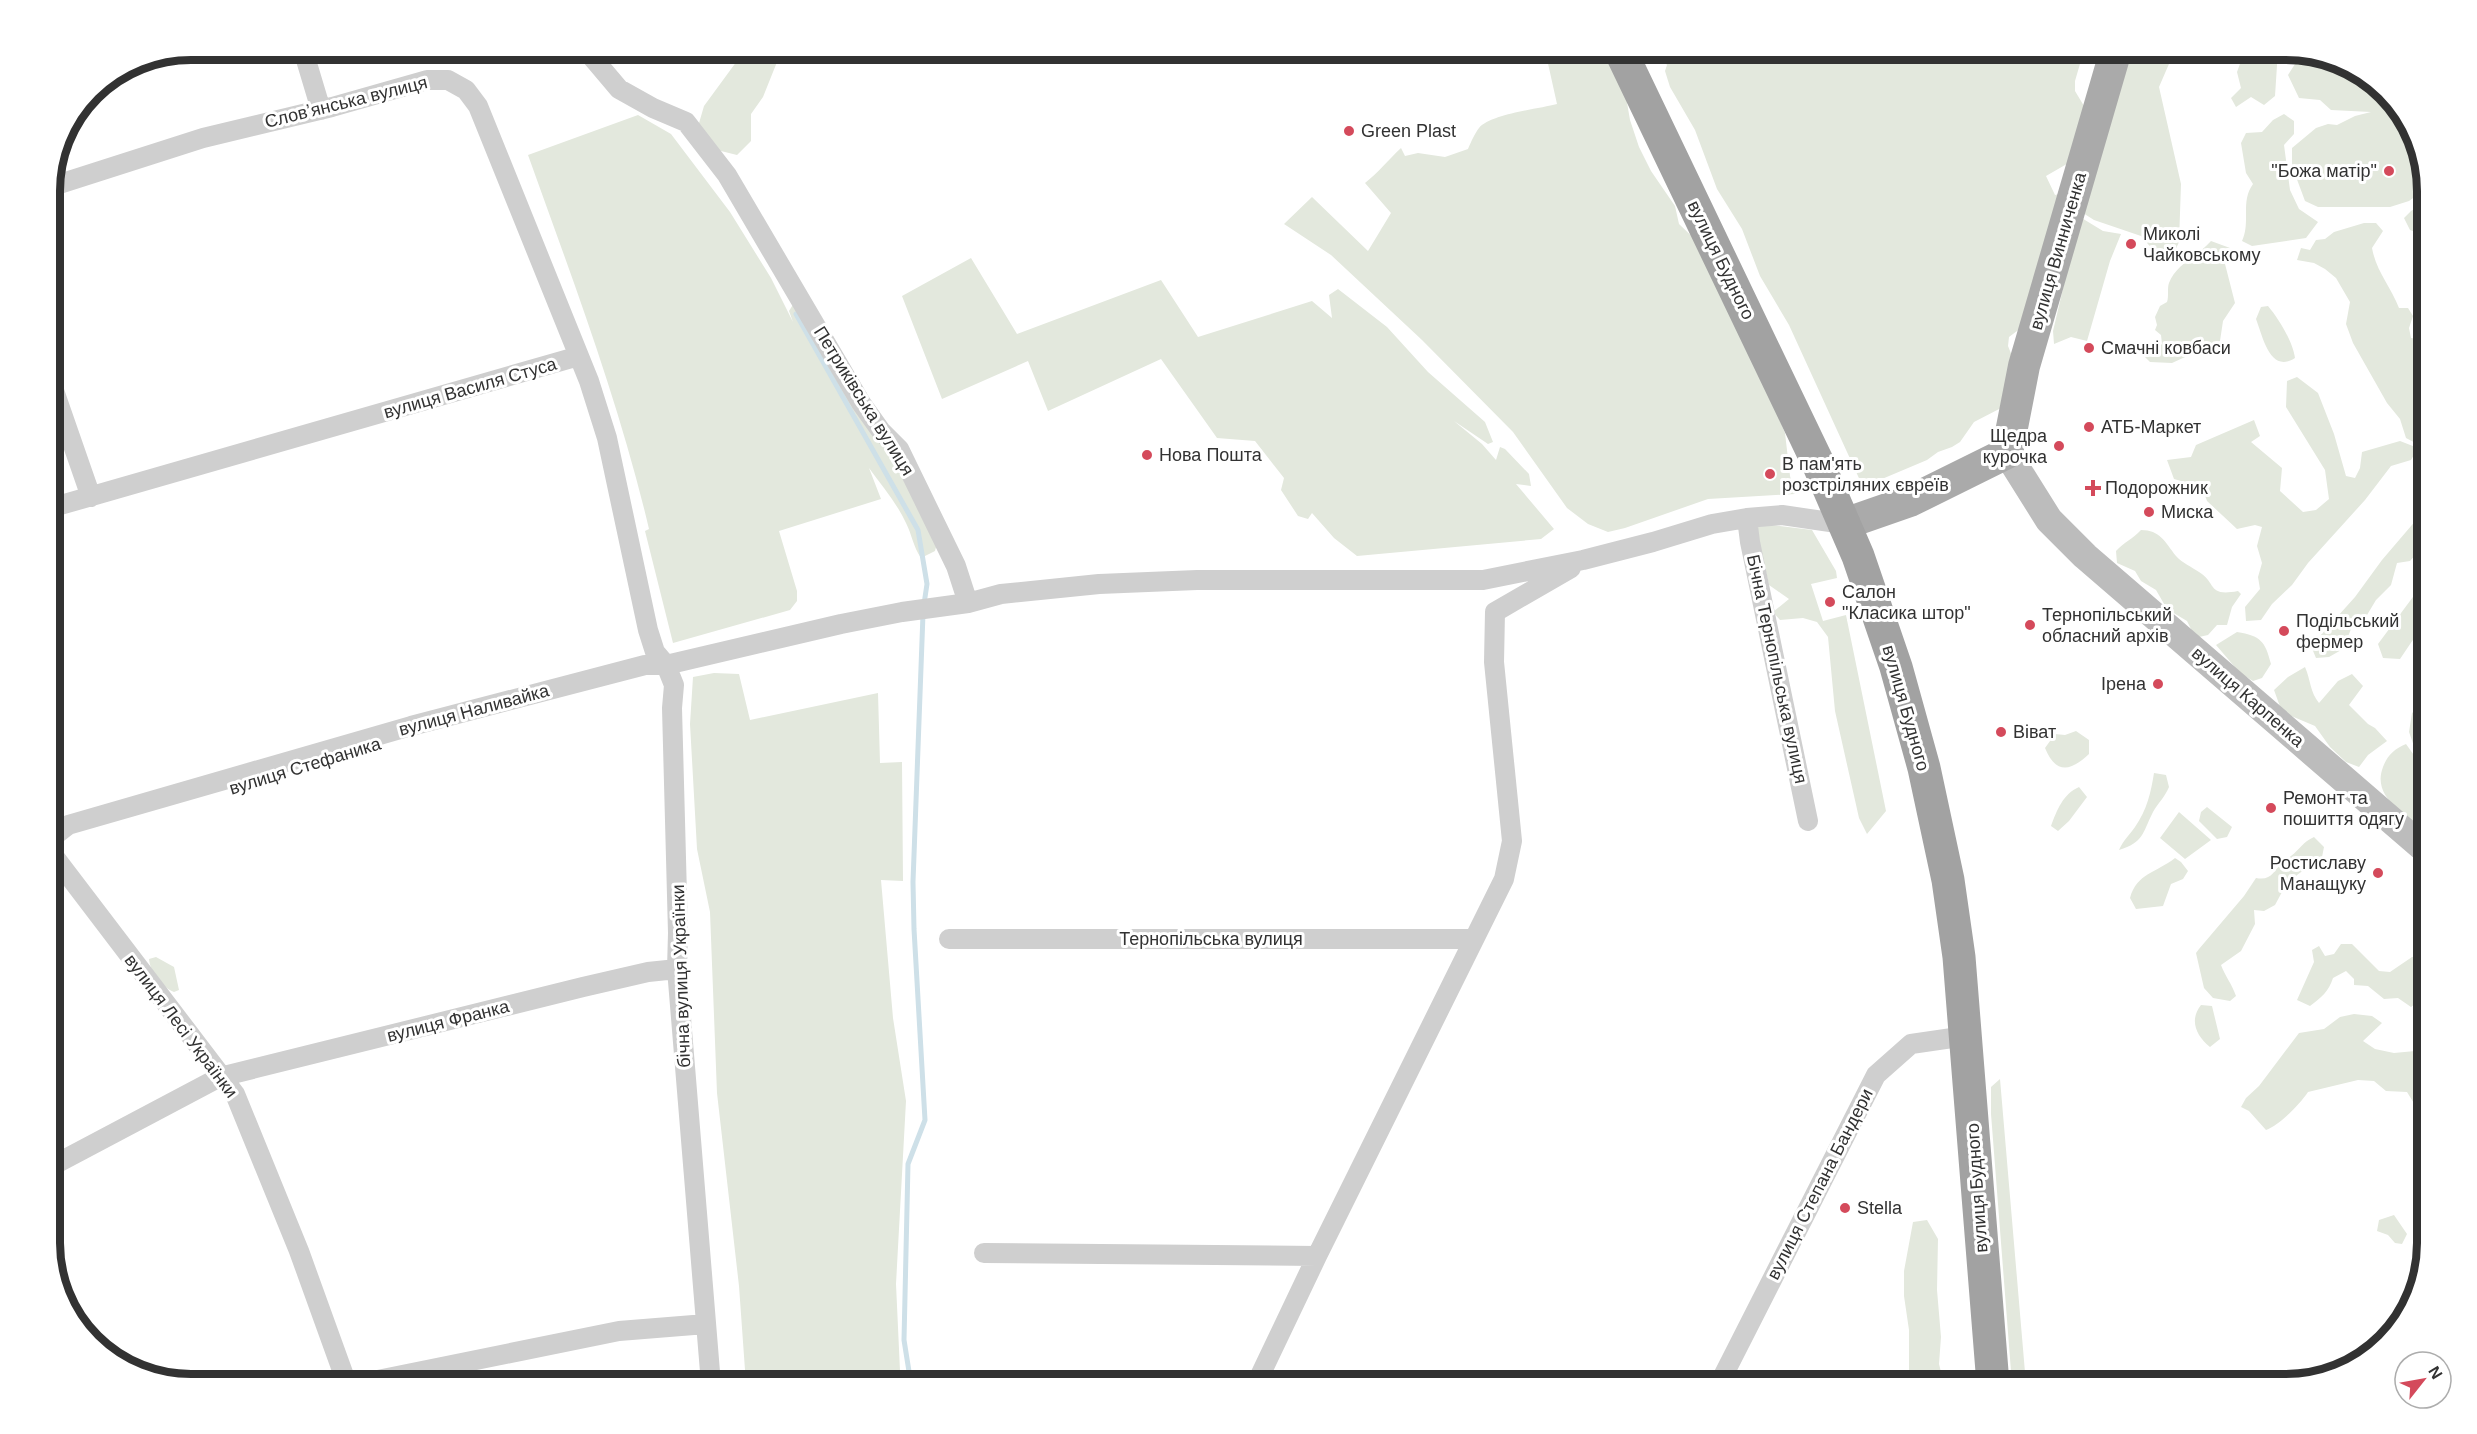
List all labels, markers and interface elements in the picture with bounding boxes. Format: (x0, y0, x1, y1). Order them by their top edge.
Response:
street label: Словʼянська вулиця (263, 72, 429, 132)
place label: Green Plast (1361, 121, 1456, 141)
marker: Green Plast (1342, 124, 1356, 138)
place label: "Божа матір" (2271, 161, 2377, 181)
marker: "Божа матір" (2382, 164, 2396, 178)
street label: вулиця Винниченка (2026, 169, 2090, 332)
street label: вулиця Будного (1684, 197, 1758, 323)
place label: Миколі Чайковському (2143, 224, 2261, 265)
marker: Миколі Чайковському (2124, 237, 2138, 251)
street label: Петриківська вулиця (810, 323, 918, 479)
place label: Смачні ковбаси (2101, 338, 2231, 358)
marker: Смачні ковбаси (2082, 341, 2096, 355)
street label: вулиця Василя Стуса (381, 353, 560, 422)
place label: АТБ-Маркет (2101, 417, 2201, 437)
marker: АТБ-Маркет (2082, 420, 2096, 434)
place label: Щедра курочка (1983, 426, 2048, 467)
marker: Щедра курочка (2052, 439, 2066, 453)
place label: Нова Пошта (1159, 445, 1263, 465)
marker: Нова Пошта (1140, 448, 1154, 462)
place label: В пам'ять розстріляних євреїв (1782, 454, 1949, 495)
marker: В пам'ять розстріляних євреїв (1763, 467, 1777, 481)
place label: Подорожник (2105, 478, 2208, 498)
marker: Подорожник (2086, 481, 2100, 495)
place label: Миска (2161, 502, 2214, 522)
marker: Миска (2142, 505, 2156, 519)
street label: Бічна Тернопільська вулиця (1743, 553, 1811, 785)
place label: Салон "Класика штор" (1842, 582, 1971, 623)
marker: Салон "Класика штор" (1823, 595, 1837, 609)
place label: Тернопільський обласний архів (2042, 605, 2172, 646)
place label: Подільський фермер (2296, 611, 2399, 652)
marker: Тернопільський обласний архів (2023, 618, 2037, 632)
marker: Подільський фермер (2277, 624, 2291, 638)
street label: вулиця Будного (1878, 643, 1934, 773)
street label: вулиця Карпенка (2188, 643, 2309, 752)
place label: Ірена (2101, 674, 2147, 694)
marker: Ірена (2151, 677, 2165, 691)
street label: вулиця Наливайка (397, 680, 552, 740)
place label: Віват (2013, 722, 2056, 742)
marker: Віват (1994, 725, 2008, 739)
street label: вулиця Стефаника (227, 733, 384, 799)
place label: Ремонт та пошиття одягу (2283, 788, 2404, 829)
marker: Ремонт та пошиття одягу (2264, 801, 2278, 815)
place label: Ростиславу Манащуку (2270, 853, 2366, 894)
marker: Ростиславу Манащуку (2371, 866, 2385, 880)
street label: бічна вулиця Українки (668, 884, 694, 1068)
street label: Тернопільська вулиця (1119, 929, 1303, 949)
street label: вулиця Лесі Українки (120, 950, 242, 1102)
street label: вулиця Франка (385, 996, 512, 1046)
street label: вулиця Степана Бандери (1763, 1085, 1877, 1283)
street label: вулиця Будного (1962, 1123, 1992, 1253)
place label: Stella (1857, 1198, 1903, 1218)
marker: Stella (1838, 1201, 1852, 1215)
north arrow (2393, 1350, 2453, 1410)
text: N (2425, 1363, 2446, 1382)

